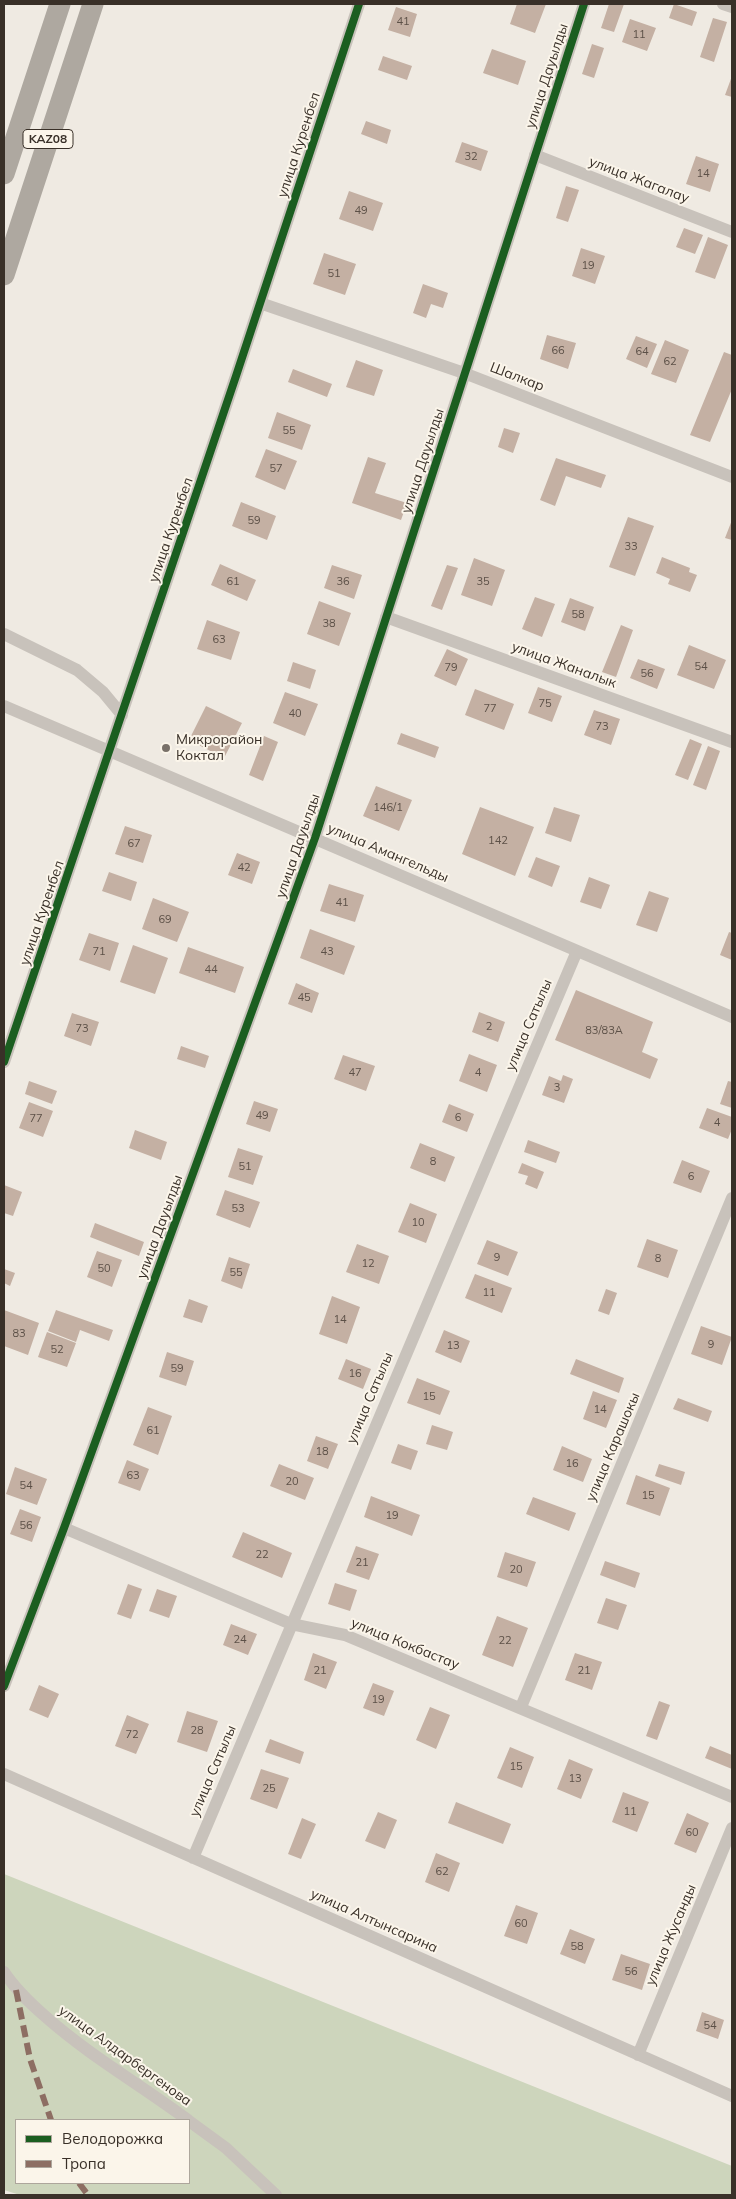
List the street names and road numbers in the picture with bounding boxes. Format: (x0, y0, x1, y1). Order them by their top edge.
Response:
street label: улица Дауылды (522, 21, 572, 131)
street label: улица Куренбел (274, 90, 324, 200)
road number: KAZ08 (23, 130, 73, 148)
street label: улица Жагалау (586, 153, 692, 207)
street label: Шалкар (488, 359, 546, 395)
street label: улица Дауылды (398, 406, 448, 516)
street label: улица Куренбел (145, 475, 197, 585)
street label: улица Жаналык (509, 638, 619, 692)
street label: улица Дауылды (272, 792, 324, 900)
street label: улица Амангельды (325, 820, 451, 886)
street label: улица Куренбел (16, 858, 68, 968)
street label: улица Сатылы (502, 977, 556, 1073)
street label: улица Дауылды (133, 1173, 187, 1281)
street label: улица Сатылы (343, 1350, 397, 1446)
street label: улица Карашокы (582, 1390, 644, 1504)
street label: улица Кокбастау (348, 1615, 462, 1673)
street label: улица Сатылы (186, 1723, 240, 1819)
street label: улица Жусанды (642, 1882, 700, 1988)
street label: улица Алтынсарина (308, 1885, 440, 1957)
street label: улица Алдарбергенова (55, 2002, 195, 2110)

